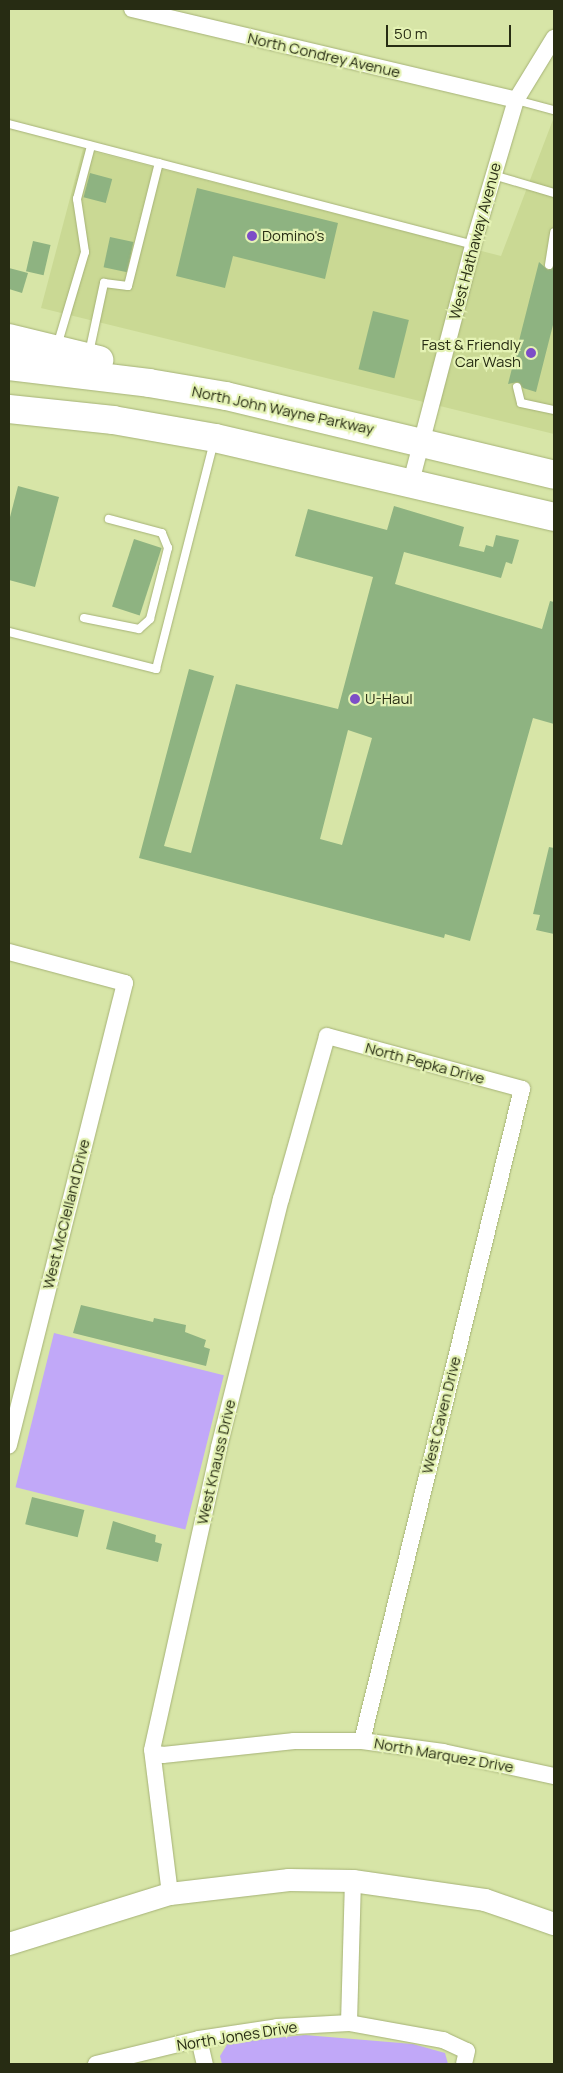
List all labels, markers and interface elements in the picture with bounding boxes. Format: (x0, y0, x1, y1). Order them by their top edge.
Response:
scale bar (388, 15, 513, 47)
text: 50 m (394, 23, 428, 44)
street label: North Condrey Avenue (246, 29, 402, 81)
street label: West Hathaway Avenue (445, 161, 505, 321)
place label: Domino's (262, 227, 324, 245)
marker: Domino's (246, 230, 258, 242)
place label: Fast & Friendly Car Wash (422, 335, 521, 370)
marker: Fast & Friendly Car Wash (525, 347, 537, 359)
street label: North John Wayne Parkway (190, 382, 376, 438)
place label: U-Haul (365, 690, 413, 708)
marker: U-Haul (349, 693, 361, 705)
street label: North Pepka Drive (363, 1038, 487, 1088)
street label: West McClelland Drive (39, 1137, 93, 1291)
street label: West Caven Drive (418, 1354, 464, 1476)
street label: West Knauss Drive (193, 1398, 239, 1526)
street label: North Marquez Drive (373, 1734, 515, 1776)
street label: North Jones Drive (175, 2018, 299, 2054)

